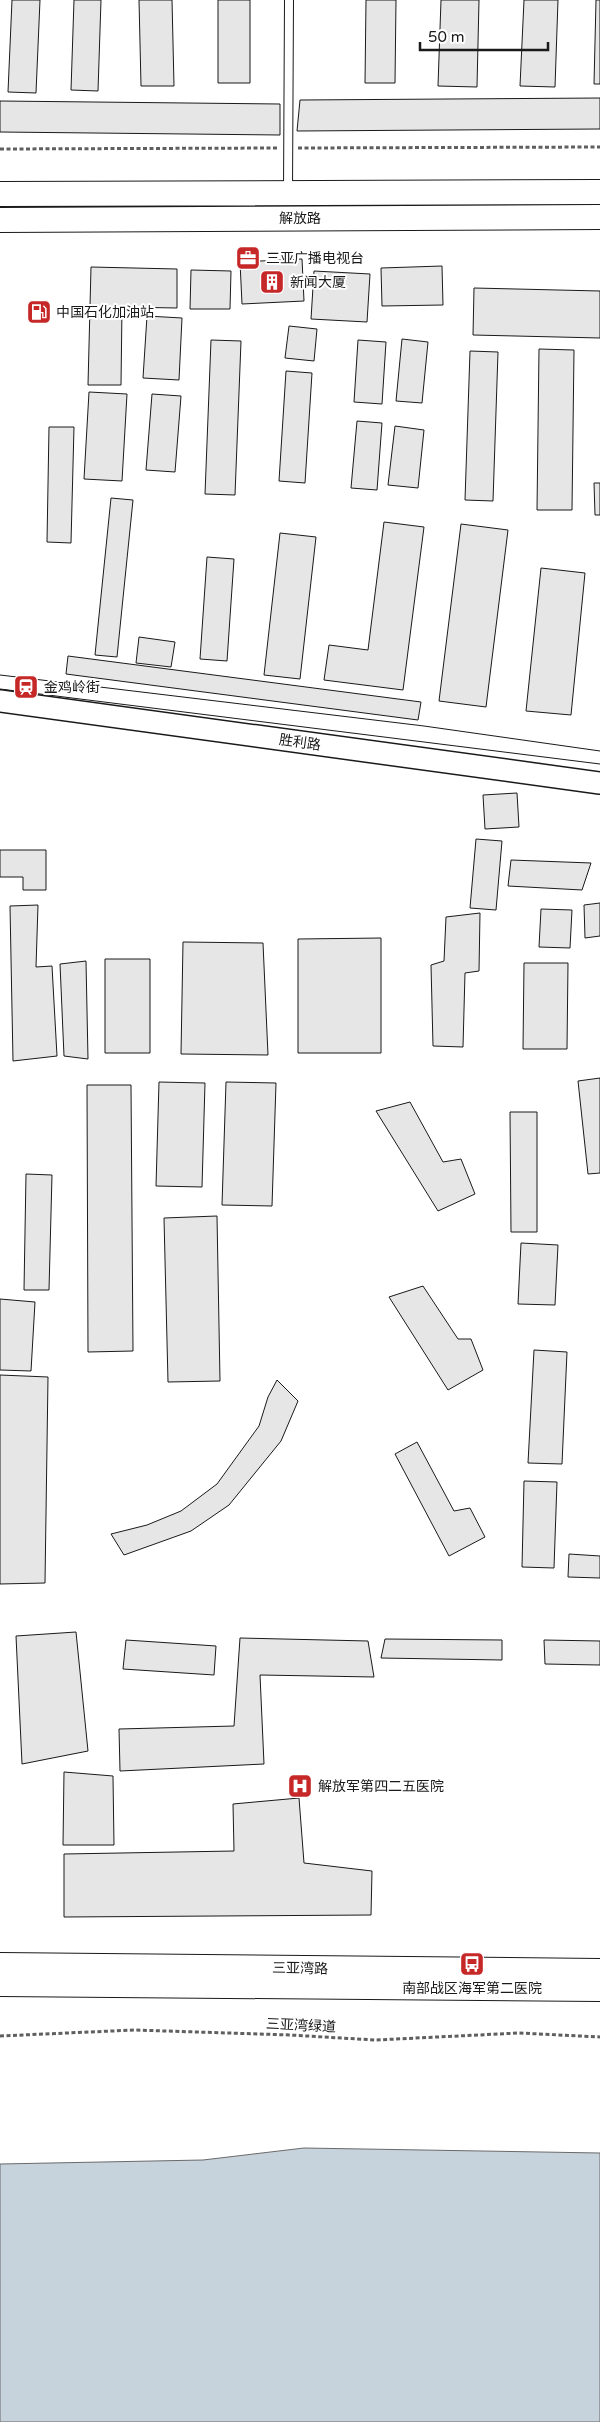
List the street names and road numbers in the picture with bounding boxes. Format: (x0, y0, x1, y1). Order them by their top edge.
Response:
street label: 解放路 (279, 210, 321, 227)
street label: 胜利路 (278, 731, 322, 754)
street label: 三亚湾路 (272, 1960, 328, 1977)
street label: 三亚湾绿道 (266, 2015, 336, 2036)

